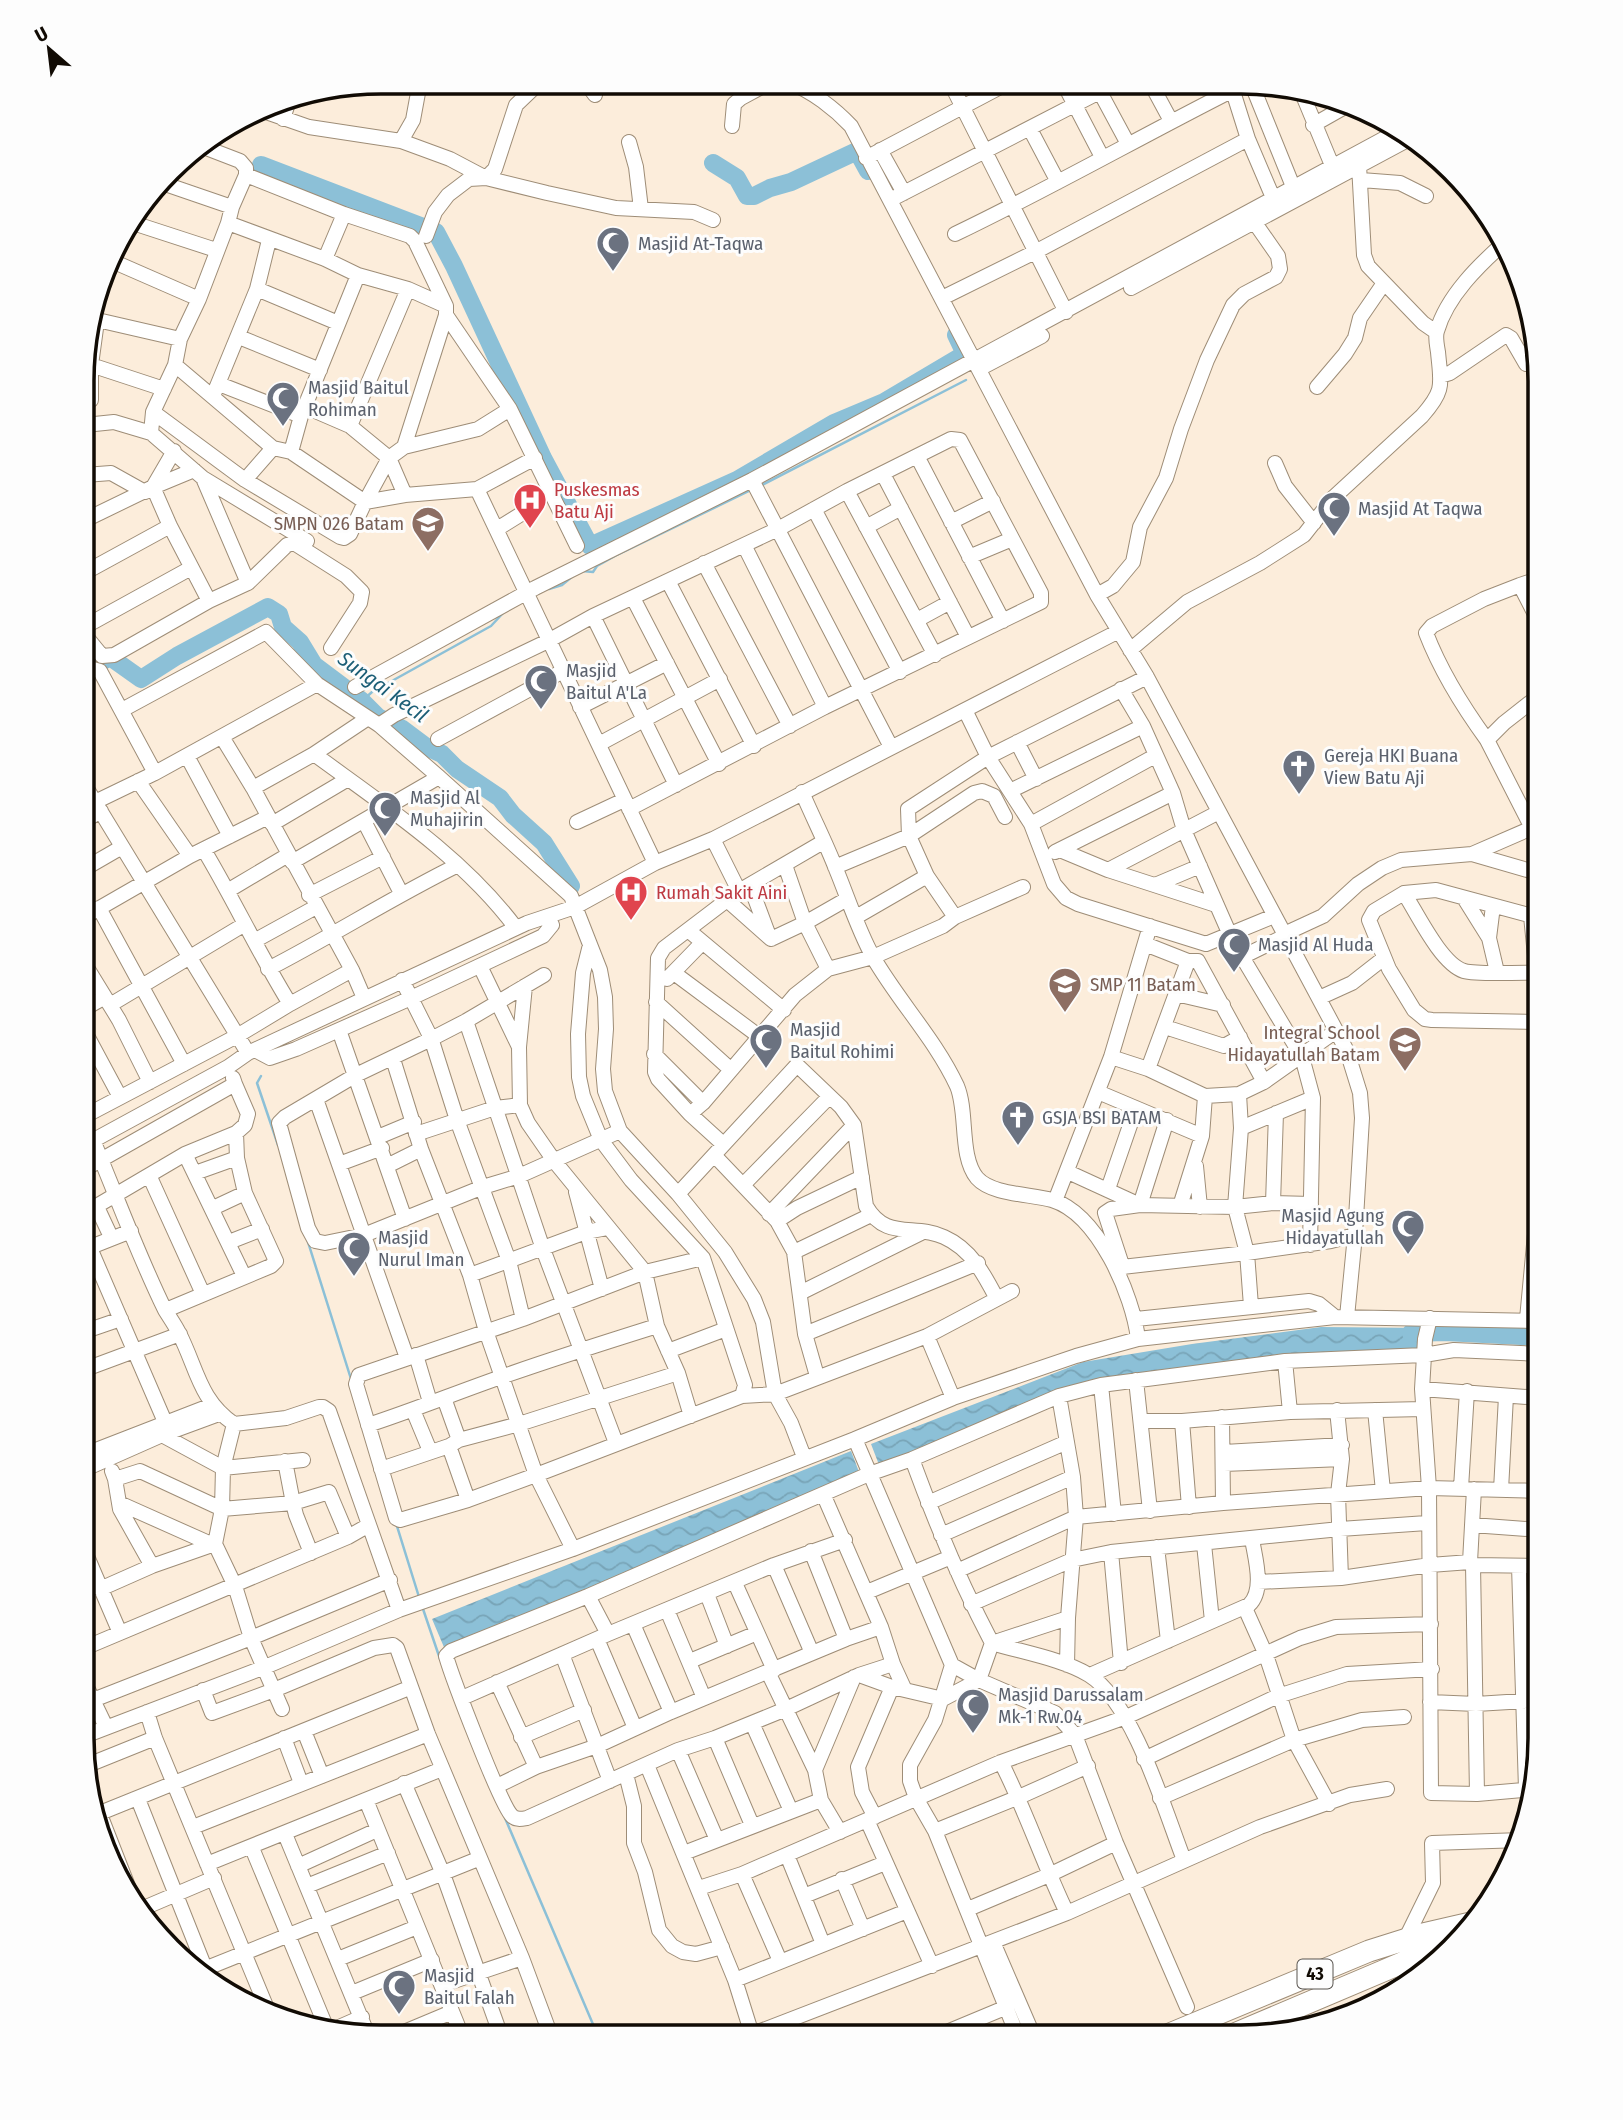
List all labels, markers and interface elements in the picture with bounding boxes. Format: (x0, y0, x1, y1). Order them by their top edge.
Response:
north arrow (14, 14, 84, 84)
text: U (31, 22, 52, 47)
mosque icon: Masjid At-Taqwa (594, 224, 632, 273)
place label: Masjid At-Taqwa (638, 232, 763, 255)
place label: Masjid Baitul Rohiman (308, 376, 409, 421)
mosque icon: Masjid Baitul Rohiman (264, 379, 302, 428)
place label: Puskesmas Batu Aji (554, 478, 640, 523)
hospital icon: Puskesmas Batu Aji (511, 481, 549, 530)
mosque icon: Masjid At Taqwa (1315, 489, 1353, 538)
place label: Masjid At Taqwa (1358, 497, 1483, 520)
school or university icon: SMPN 026 Batam (409, 504, 447, 553)
place label: SMPN 026 Batam (274, 512, 404, 535)
water label: Sungai Kecil (332, 645, 433, 728)
place label: Masjid Baitul A'La (566, 659, 647, 704)
mosque icon: Masjid Baitul A'La (522, 662, 560, 711)
place label: Gereja HKI Buana View Batu Aji (1324, 744, 1458, 789)
church icon: Gereja HKI Buana View Batu Aji (1280, 747, 1318, 796)
place label: Masjid Al Muhajirin (410, 786, 484, 831)
mosque icon: Masjid Al Muhajirin (366, 789, 404, 838)
hospital icon: Rumah Sakit Aini (612, 873, 650, 922)
place label: Rumah Sakit Aini (656, 881, 787, 904)
mosque icon: Masjid Al Huda (1215, 925, 1253, 974)
place label: Masjid Al Huda (1258, 933, 1373, 956)
school or university icon: SMP 11 Batam (1046, 965, 1084, 1014)
place label: SMP 11 Batam (1090, 973, 1196, 996)
place label: Masjid Baitul Rohimi (790, 1018, 894, 1063)
mosque icon: Masjid Baitul Rohimi (747, 1021, 785, 1070)
place label: Integral School Hidayatullah Batam (1227, 1021, 1380, 1066)
school or university icon: Integral School Hidayatullah Batam (1386, 1024, 1424, 1073)
church icon: GSJA BSI BATAM (999, 1098, 1037, 1147)
place label: GSJA BSI BATAM (1042, 1106, 1161, 1129)
place label: Masjid Agung Hidayatullah (1281, 1204, 1384, 1249)
mosque icon: Masjid Agung Hidayatullah (1389, 1207, 1427, 1256)
place label: Masjid Nurul Iman (378, 1226, 464, 1271)
mosque icon: Masjid Nurul Iman (335, 1229, 373, 1278)
place label: Masjid Darussalam Mk-1 Rw.04 (998, 1683, 1144, 1728)
mosque icon: Masjid Darussalam Mk-1 Rw.04 (954, 1686, 992, 1735)
road number: 43 (1298, 1960, 1332, 1988)
place label: Masjid Baitul Falah (424, 1964, 515, 2009)
mosque icon: Masjid Baitul Falah (380, 1967, 418, 2016)

